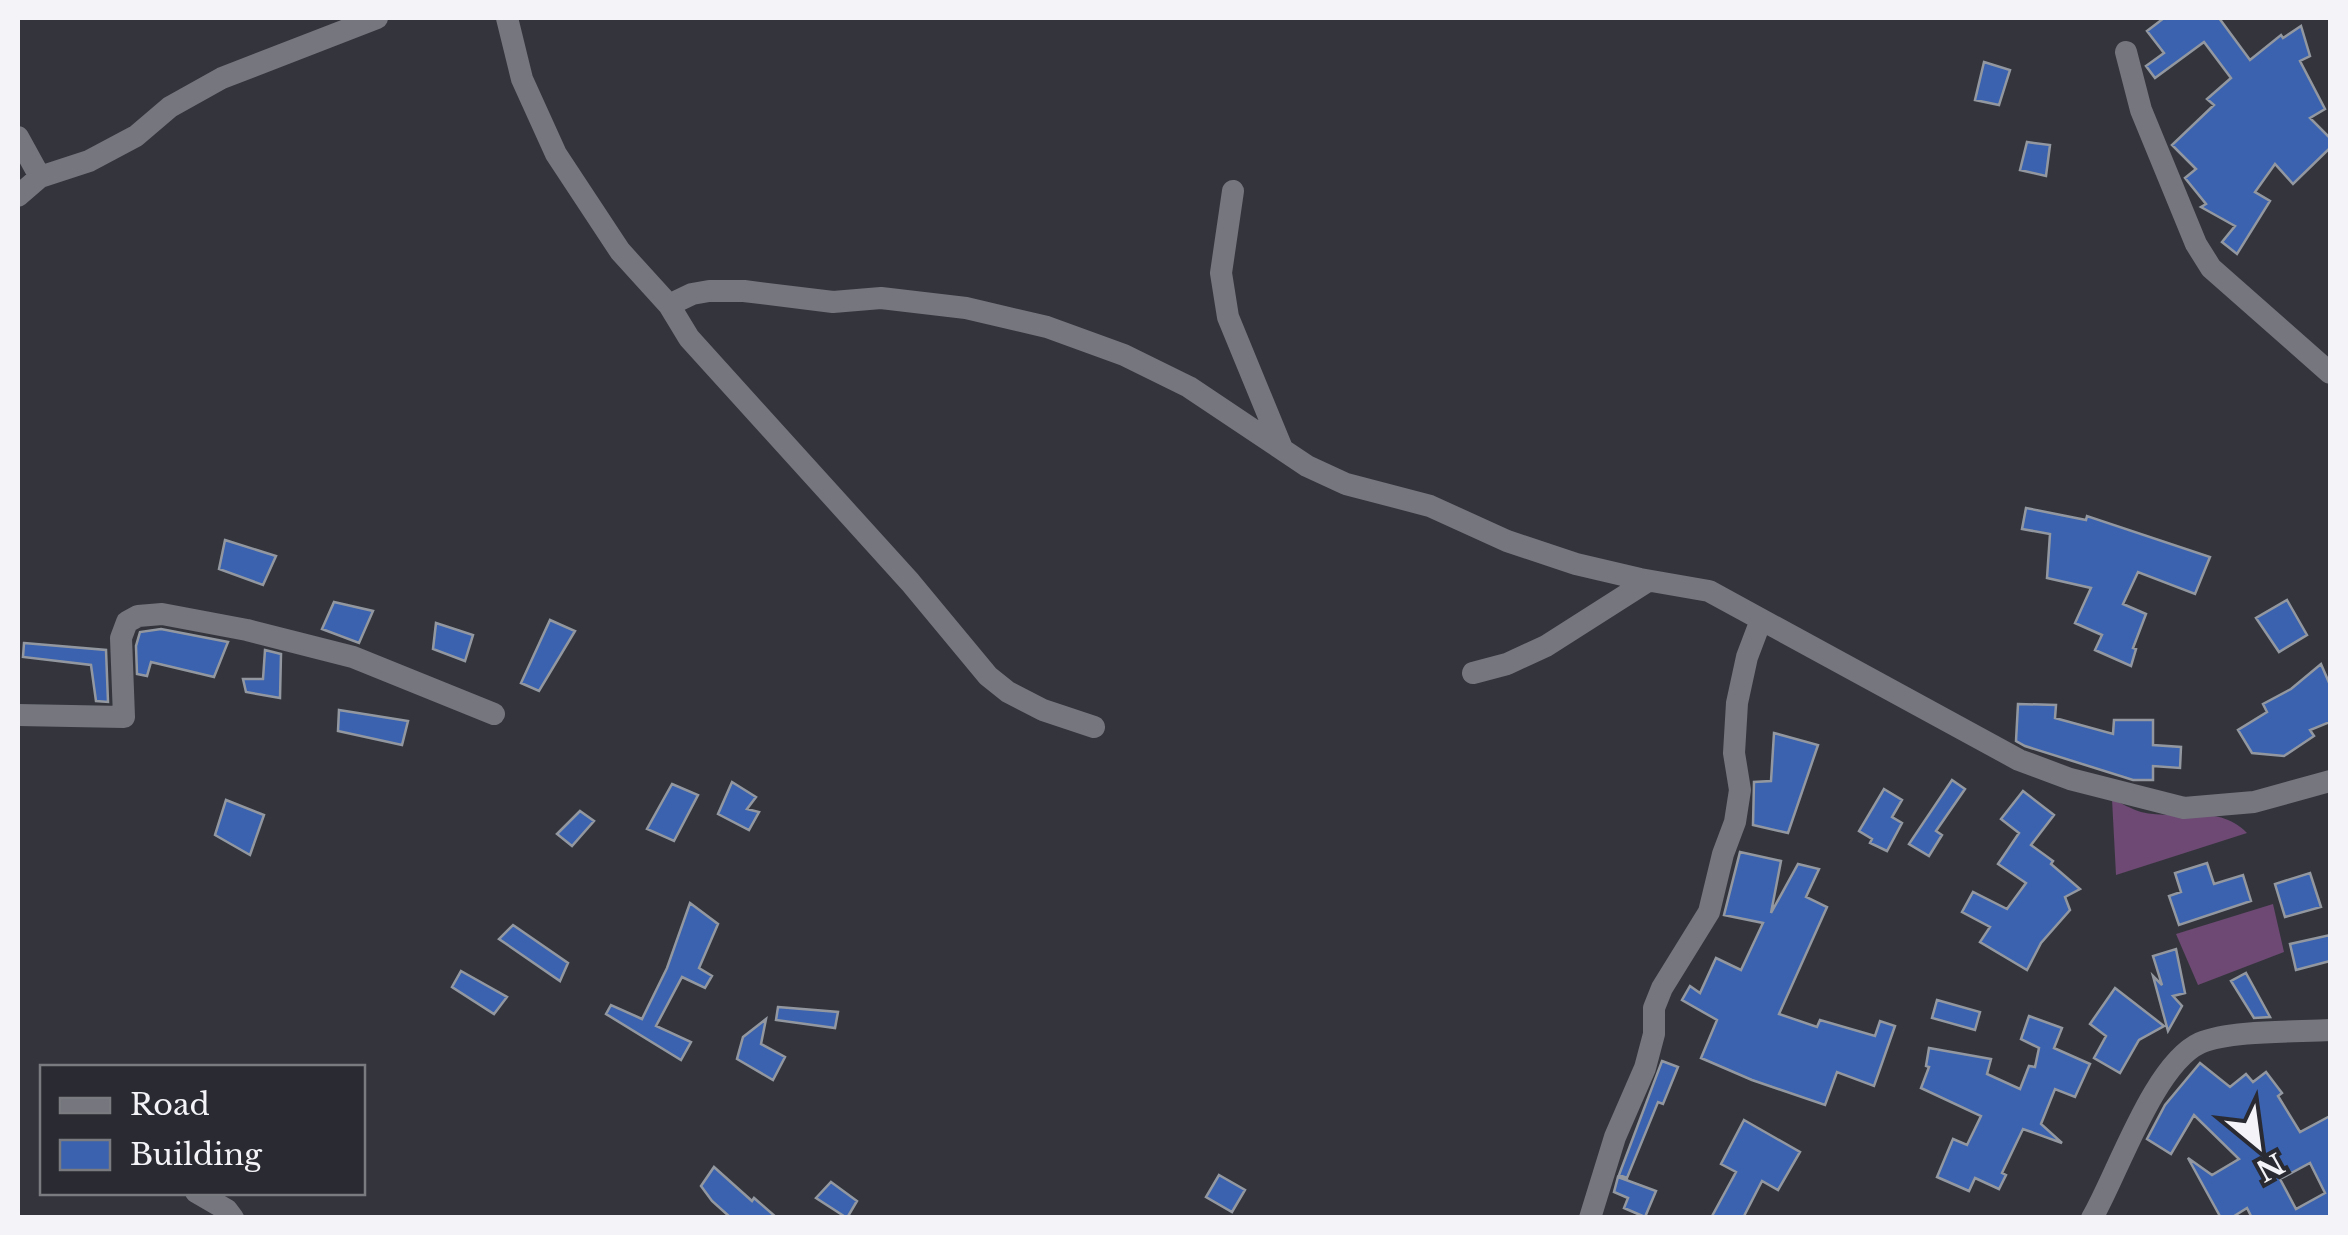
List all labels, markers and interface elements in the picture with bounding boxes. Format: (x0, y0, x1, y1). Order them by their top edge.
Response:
legend (40, 1065, 365, 1195)
text: Road (130, 1086, 210, 1123)
north arrow (2208, 1095, 2308, 1195)
text: Building (130, 1136, 263, 1173)
text: N (2250, 1145, 2290, 1188)

